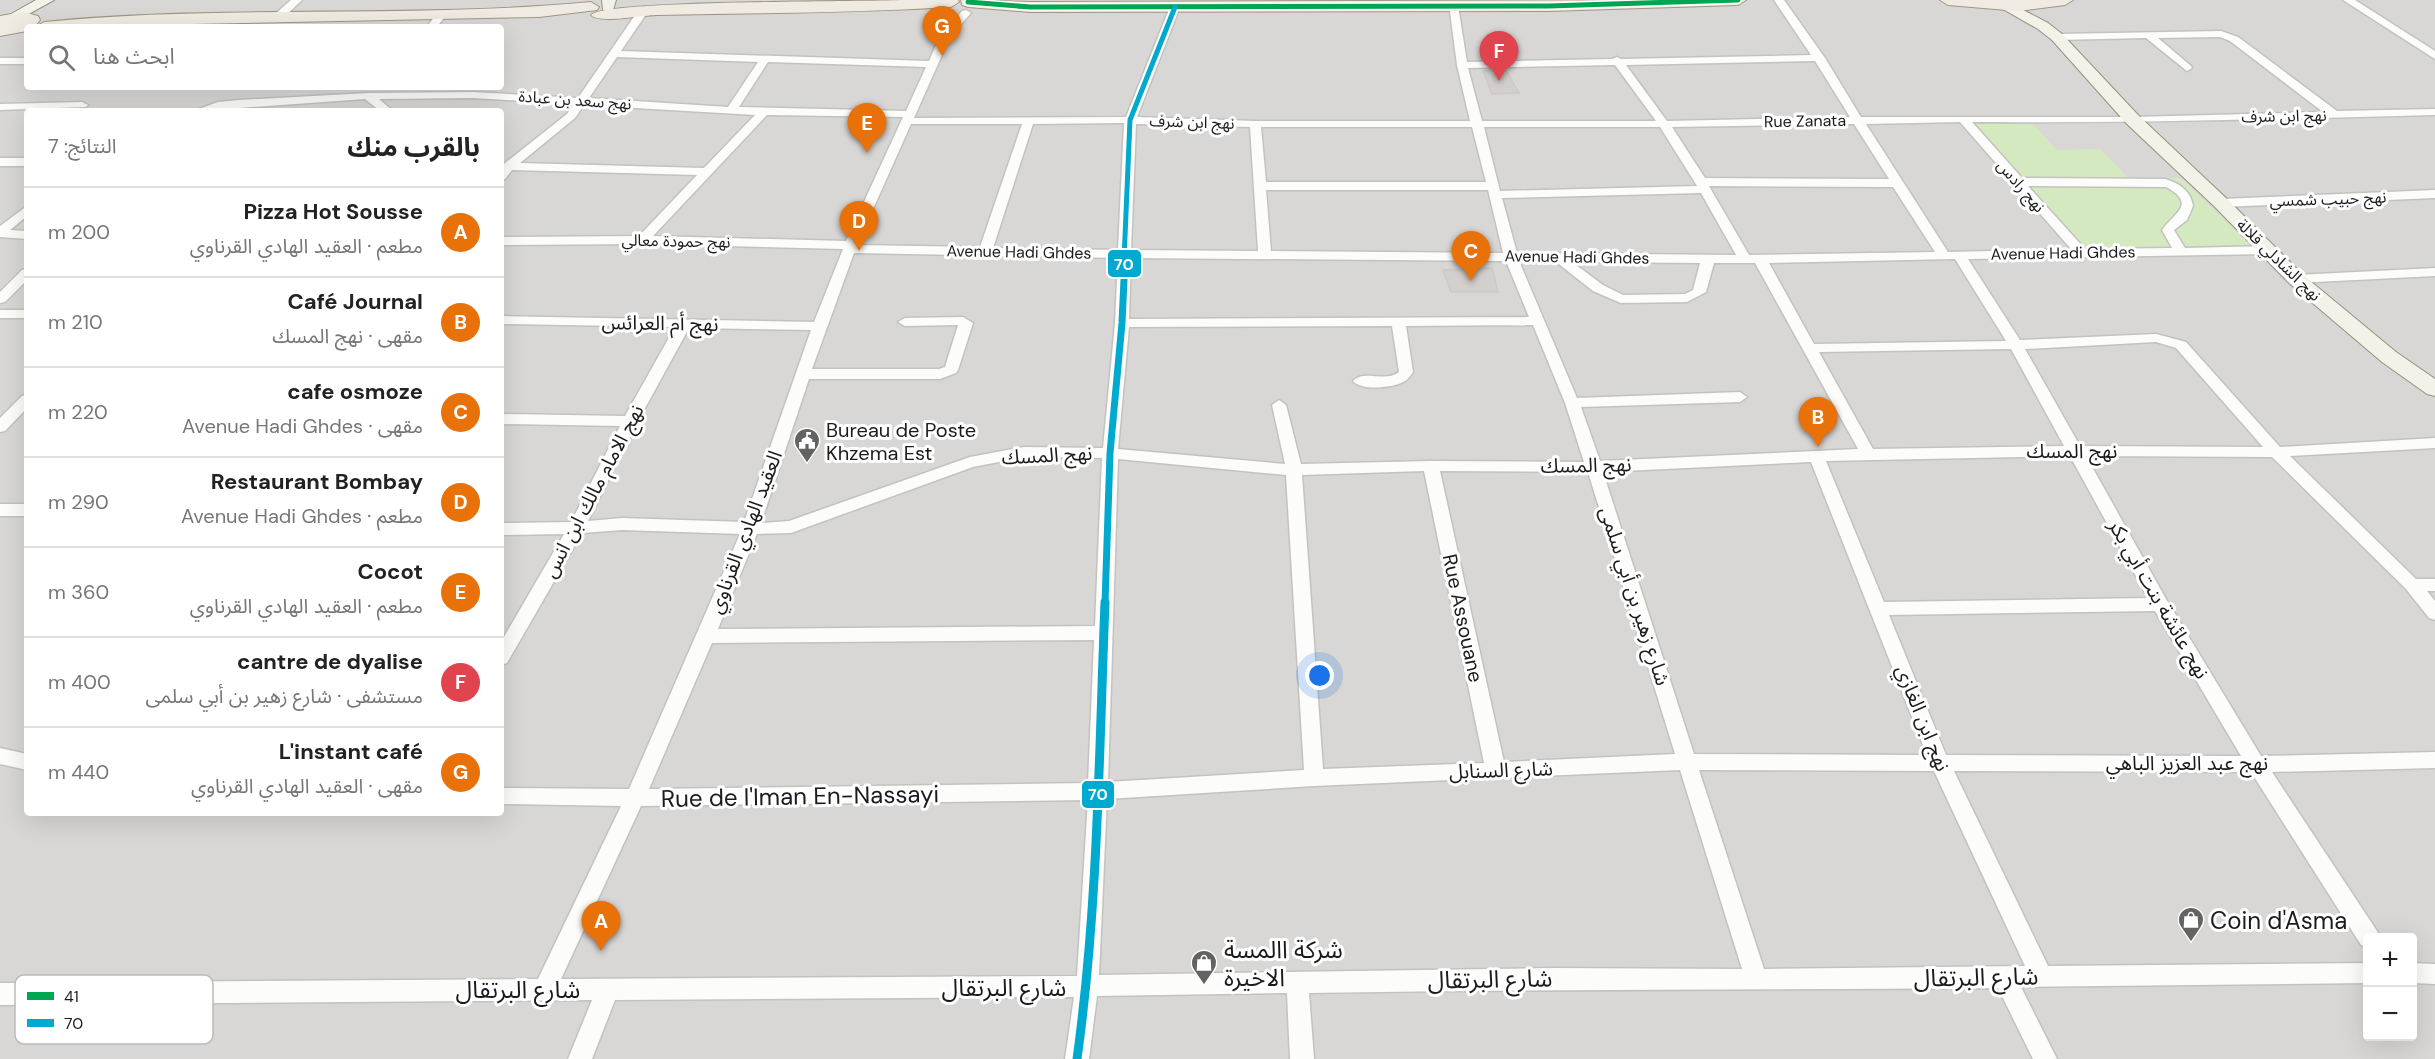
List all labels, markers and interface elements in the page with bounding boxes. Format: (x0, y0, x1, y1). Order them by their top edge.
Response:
pin: G (922, 7, 962, 56)
search box (24, 24, 504, 90)
pin: F (1480, 32, 1518, 81)
icon: search (45, 41, 78, 74)
text: ابحث هنا (93, 42, 175, 71)
street label: نهج سعد بن عبادة (518, 86, 632, 116)
pin: E (848, 104, 886, 153)
street label: نهج ابن شرف (2241, 105, 2327, 129)
street label: نهج ابن شرف (1149, 110, 1235, 136)
street label: Rue Zanata (1764, 110, 1846, 132)
text: بالقرب منك (347, 130, 480, 164)
text: النتائج: 7 (48, 133, 117, 159)
street label: نهج رادس (1991, 155, 2050, 218)
street label: نهج حبيب شمسي (2269, 186, 2387, 214)
text: Pizza Hot Sousse (244, 197, 423, 226)
pin: D (840, 202, 878, 251)
street label: نهج الشادلي قلالة (2231, 214, 2326, 307)
text: 200 m (48, 219, 110, 245)
text: A (453, 219, 468, 245)
street label: نهج حمودة معالي (621, 230, 731, 254)
pin: C (1452, 232, 1490, 281)
text: مطعم · العقيد الهادي القرناوي (190, 233, 423, 259)
street label: Avenue Hadi Ghdes (946, 240, 1092, 264)
street label: Avenue Hadi Ghdes (1990, 241, 2136, 265)
street label: Avenue Hadi Ghdes (1504, 245, 1650, 269)
line badge: 70 (1107, 249, 1142, 278)
text: 70 (1114, 254, 1134, 275)
text: Café Journal (288, 287, 423, 316)
text: 210 m (48, 309, 103, 335)
text: B (454, 309, 467, 335)
street label: نهج أم العرائس (601, 309, 719, 339)
text: مقهى · نهج المسك (272, 323, 423, 349)
text: cafe osmoze (287, 377, 423, 406)
pin: B (1798, 398, 1838, 447)
text: 220 m (48, 399, 108, 425)
text: C (453, 399, 468, 425)
street label: نهج الامام مالك ابن انس (536, 400, 651, 583)
text: مقهى · Avenue Hadi Ghdes (182, 413, 423, 439)
place label: Bureau de Poste Khzema Est (826, 417, 976, 466)
public building icon: Bureau de Poste Khzema Est (792, 426, 822, 464)
street label: نهج المسك (2027, 438, 2117, 466)
street label: نهج المسك (1001, 440, 1093, 472)
street label: العقيد الهادي القرناوي (702, 447, 790, 618)
street label: نهج المسك (1540, 451, 1632, 481)
text: Restaurant Bombay (211, 467, 423, 496)
text: 290 m (48, 489, 109, 515)
text: D (453, 489, 468, 515)
text: مطعم · Avenue Hadi Ghdes (181, 503, 423, 529)
street label: شارع زهير بن أبي سلمى (1591, 503, 1676, 689)
street label: نهج عائشة بنت أبي بكر (2100, 514, 2215, 685)
street label: Rue Assouane (1437, 552, 1489, 684)
text: Cocot (357, 557, 423, 586)
text: 360 m (48, 579, 109, 605)
text: E (455, 579, 466, 605)
text: مطعم · العقيد الهادي القرناوي (190, 593, 423, 619)
text: cantre de dyalise (237, 647, 423, 676)
your location (1305, 661, 1334, 690)
street label: نهج ابن الغازي (1887, 661, 1956, 776)
text: 400 m (48, 669, 111, 695)
text: F (455, 669, 466, 695)
text: مستشفى · شارع زهير بن أبي سلمى (145, 683, 423, 709)
text: L'instant café (279, 737, 423, 766)
street label: نهج عبد العزيز الباهي (2106, 750, 2268, 779)
street label: شارع السنابل (1449, 755, 1553, 787)
text: 440 m (48, 759, 109, 785)
text: G (453, 759, 468, 785)
text: مقهى · العقيد الهادي القرناوي (191, 773, 423, 799)
street label: Rue de l'Iman En-Nassayi (661, 778, 939, 814)
line badge: 70 (1081, 780, 1115, 809)
text: 70 (1088, 784, 1108, 805)
pin: A (582, 902, 620, 951)
shop icon: Coin d'Asma (2176, 905, 2206, 943)
place label: Coin d'Asma (2210, 905, 2347, 936)
map controls (2363, 933, 2417, 1041)
button: + (2363, 933, 2417, 987)
place label: شركة االمسة الاخيرة (1224, 934, 1343, 993)
shop icon: شركة االمسة الاخيرة (1189, 948, 1219, 986)
street label: شارع البرتقال (1913, 960, 2039, 996)
street label: شارع البرتقال (1427, 962, 1553, 998)
street label: شارع البرتقال (942, 972, 1066, 1005)
street label: شارع البرتقال (456, 974, 580, 1007)
legend (15, 975, 213, 1044)
text: 41 (64, 986, 79, 1007)
button: − (2363, 987, 2417, 1041)
text: 70 (64, 1013, 83, 1034)

